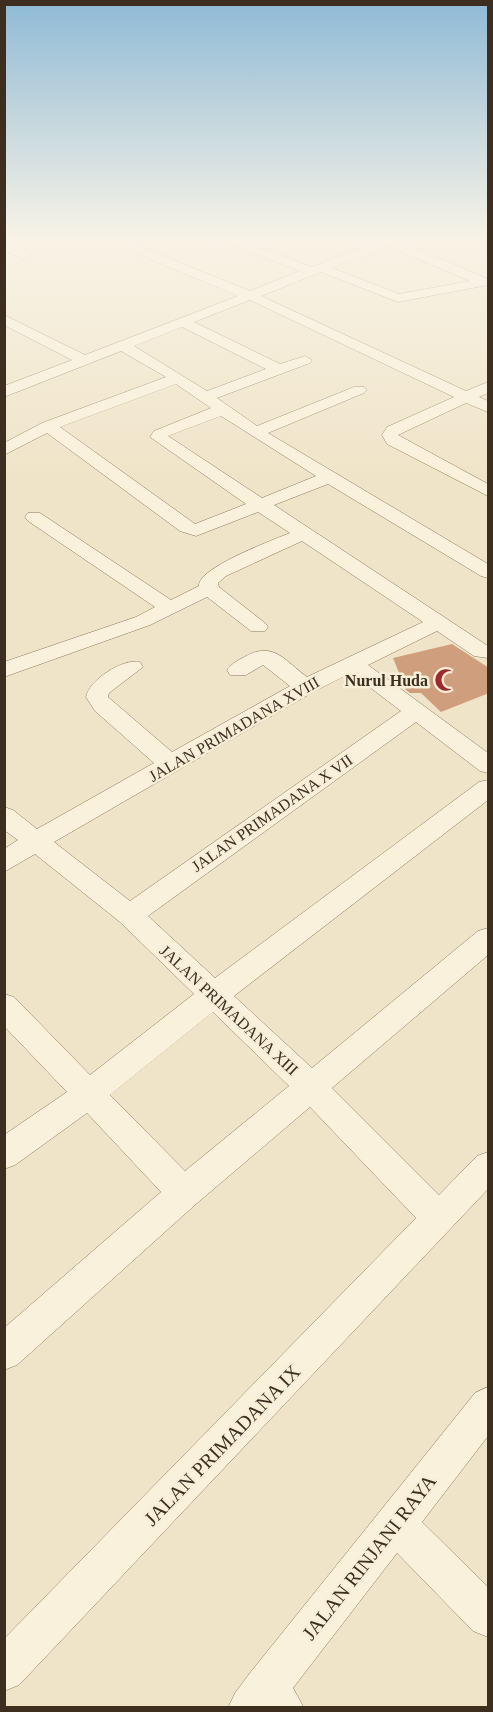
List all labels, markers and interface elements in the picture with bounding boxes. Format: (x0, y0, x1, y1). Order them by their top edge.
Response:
mosque icon: Nurul Huda (433, 667, 459, 693)
place label: Nurul Huda (345, 672, 428, 689)
street label: JALAN PRIMADANA XVIII (146, 673, 322, 785)
street label: JALAN PRIMADANA X VII (188, 751, 356, 875)
street label: JALAN PRIMADANA XIII (157, 942, 301, 1078)
street label: JALAN PRIMADANA IX (140, 1360, 305, 1530)
street label: JALAN RINJANI RAYA (298, 1470, 441, 1644)

